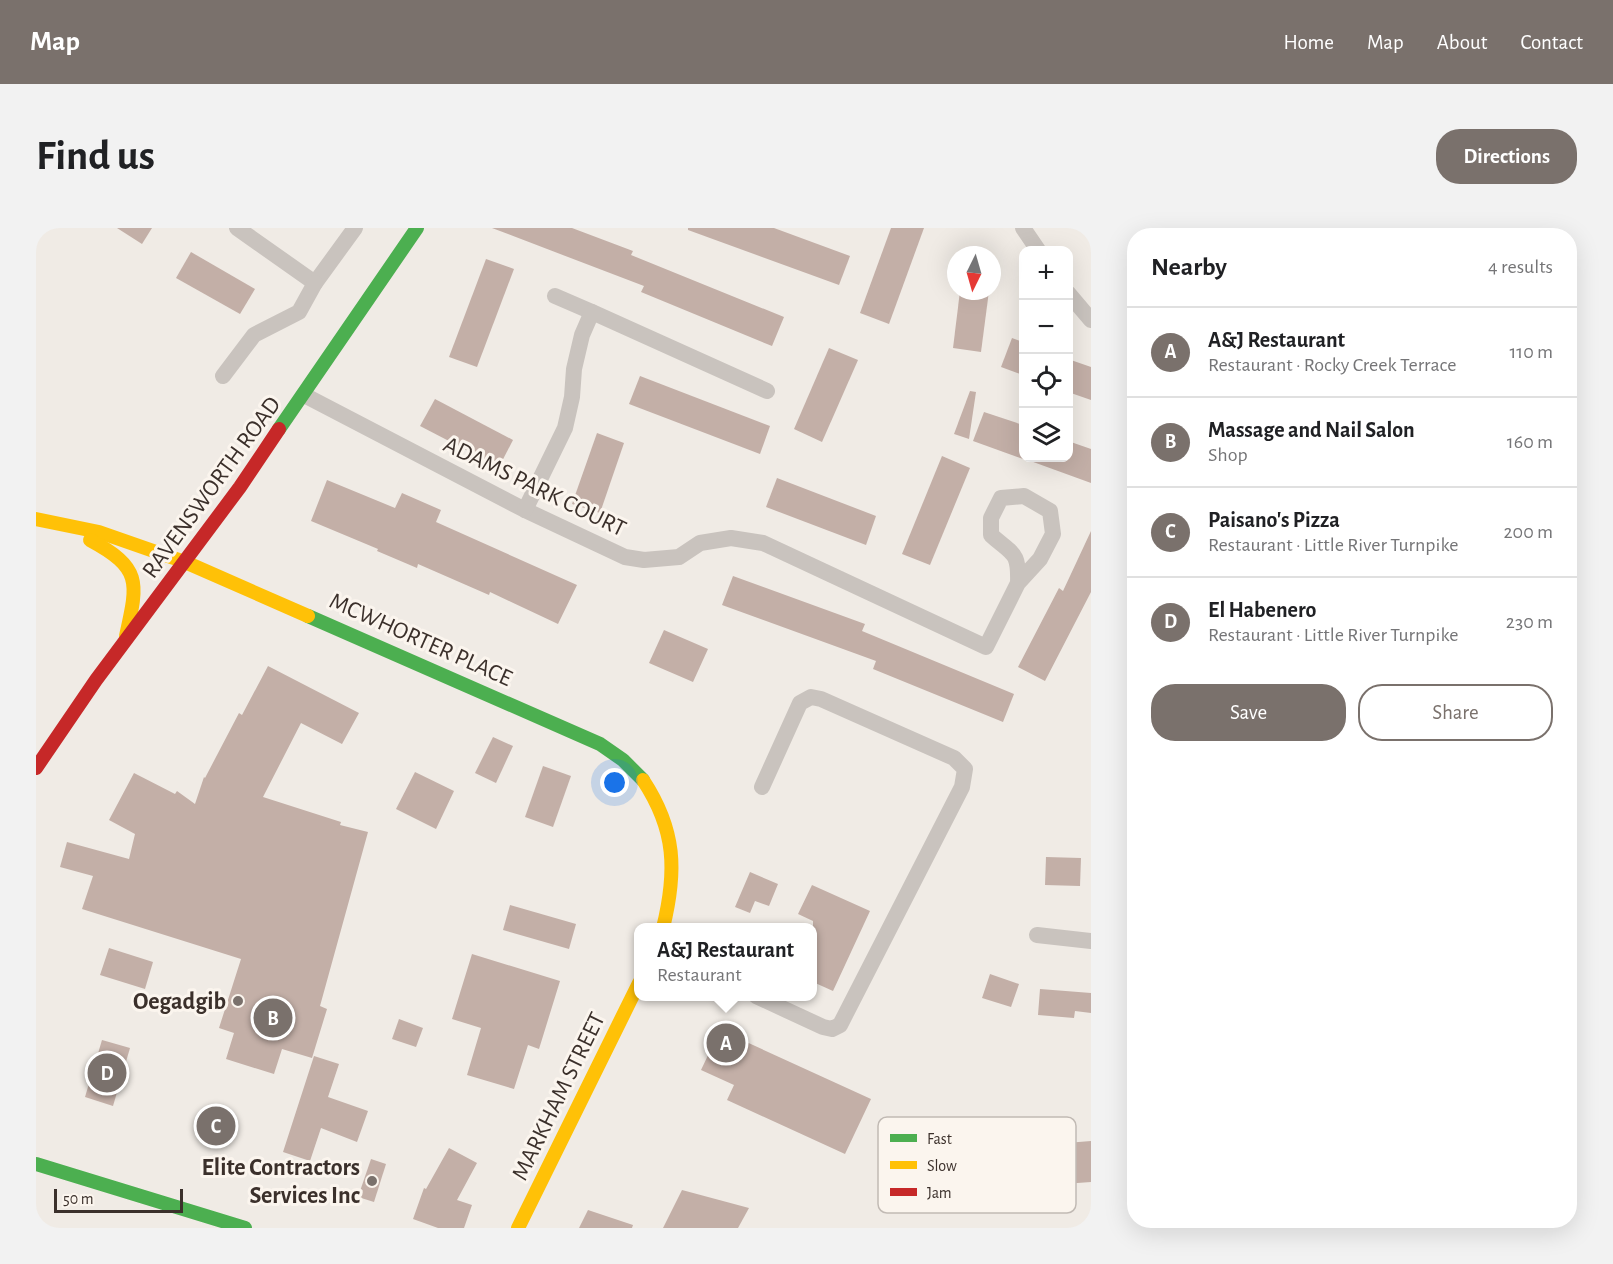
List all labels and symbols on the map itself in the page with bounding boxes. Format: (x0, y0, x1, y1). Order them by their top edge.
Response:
north arrow (947, 246, 1001, 300)
street label: RAVENSWORTH ROAD (138, 392, 286, 583)
street label: ADAMS PARK COURT (440, 432, 630, 542)
street label: MCWHORTER PLACE (326, 589, 516, 691)
your location (600, 768, 629, 797)
place label: Oegadgib (133, 990, 226, 1014)
marker: Oegadgib (231, 994, 245, 1008)
pin: B (254, 996, 292, 1040)
street label: MARKHAM STREET (508, 1009, 610, 1184)
pin: A (706, 1020, 746, 1066)
pin: D (88, 1050, 126, 1096)
pin: C (196, 1104, 236, 1148)
legend (878, 1117, 1076, 1213)
text: Fast (927, 1131, 952, 1147)
place label: Elite Contractors Services Inc (201, 1156, 360, 1208)
text: Slow (927, 1158, 957, 1174)
marker: Elite Contractors Services Inc (365, 1174, 379, 1188)
text: Jam (927, 1185, 952, 1201)
scale bar (54, 1186, 183, 1214)

